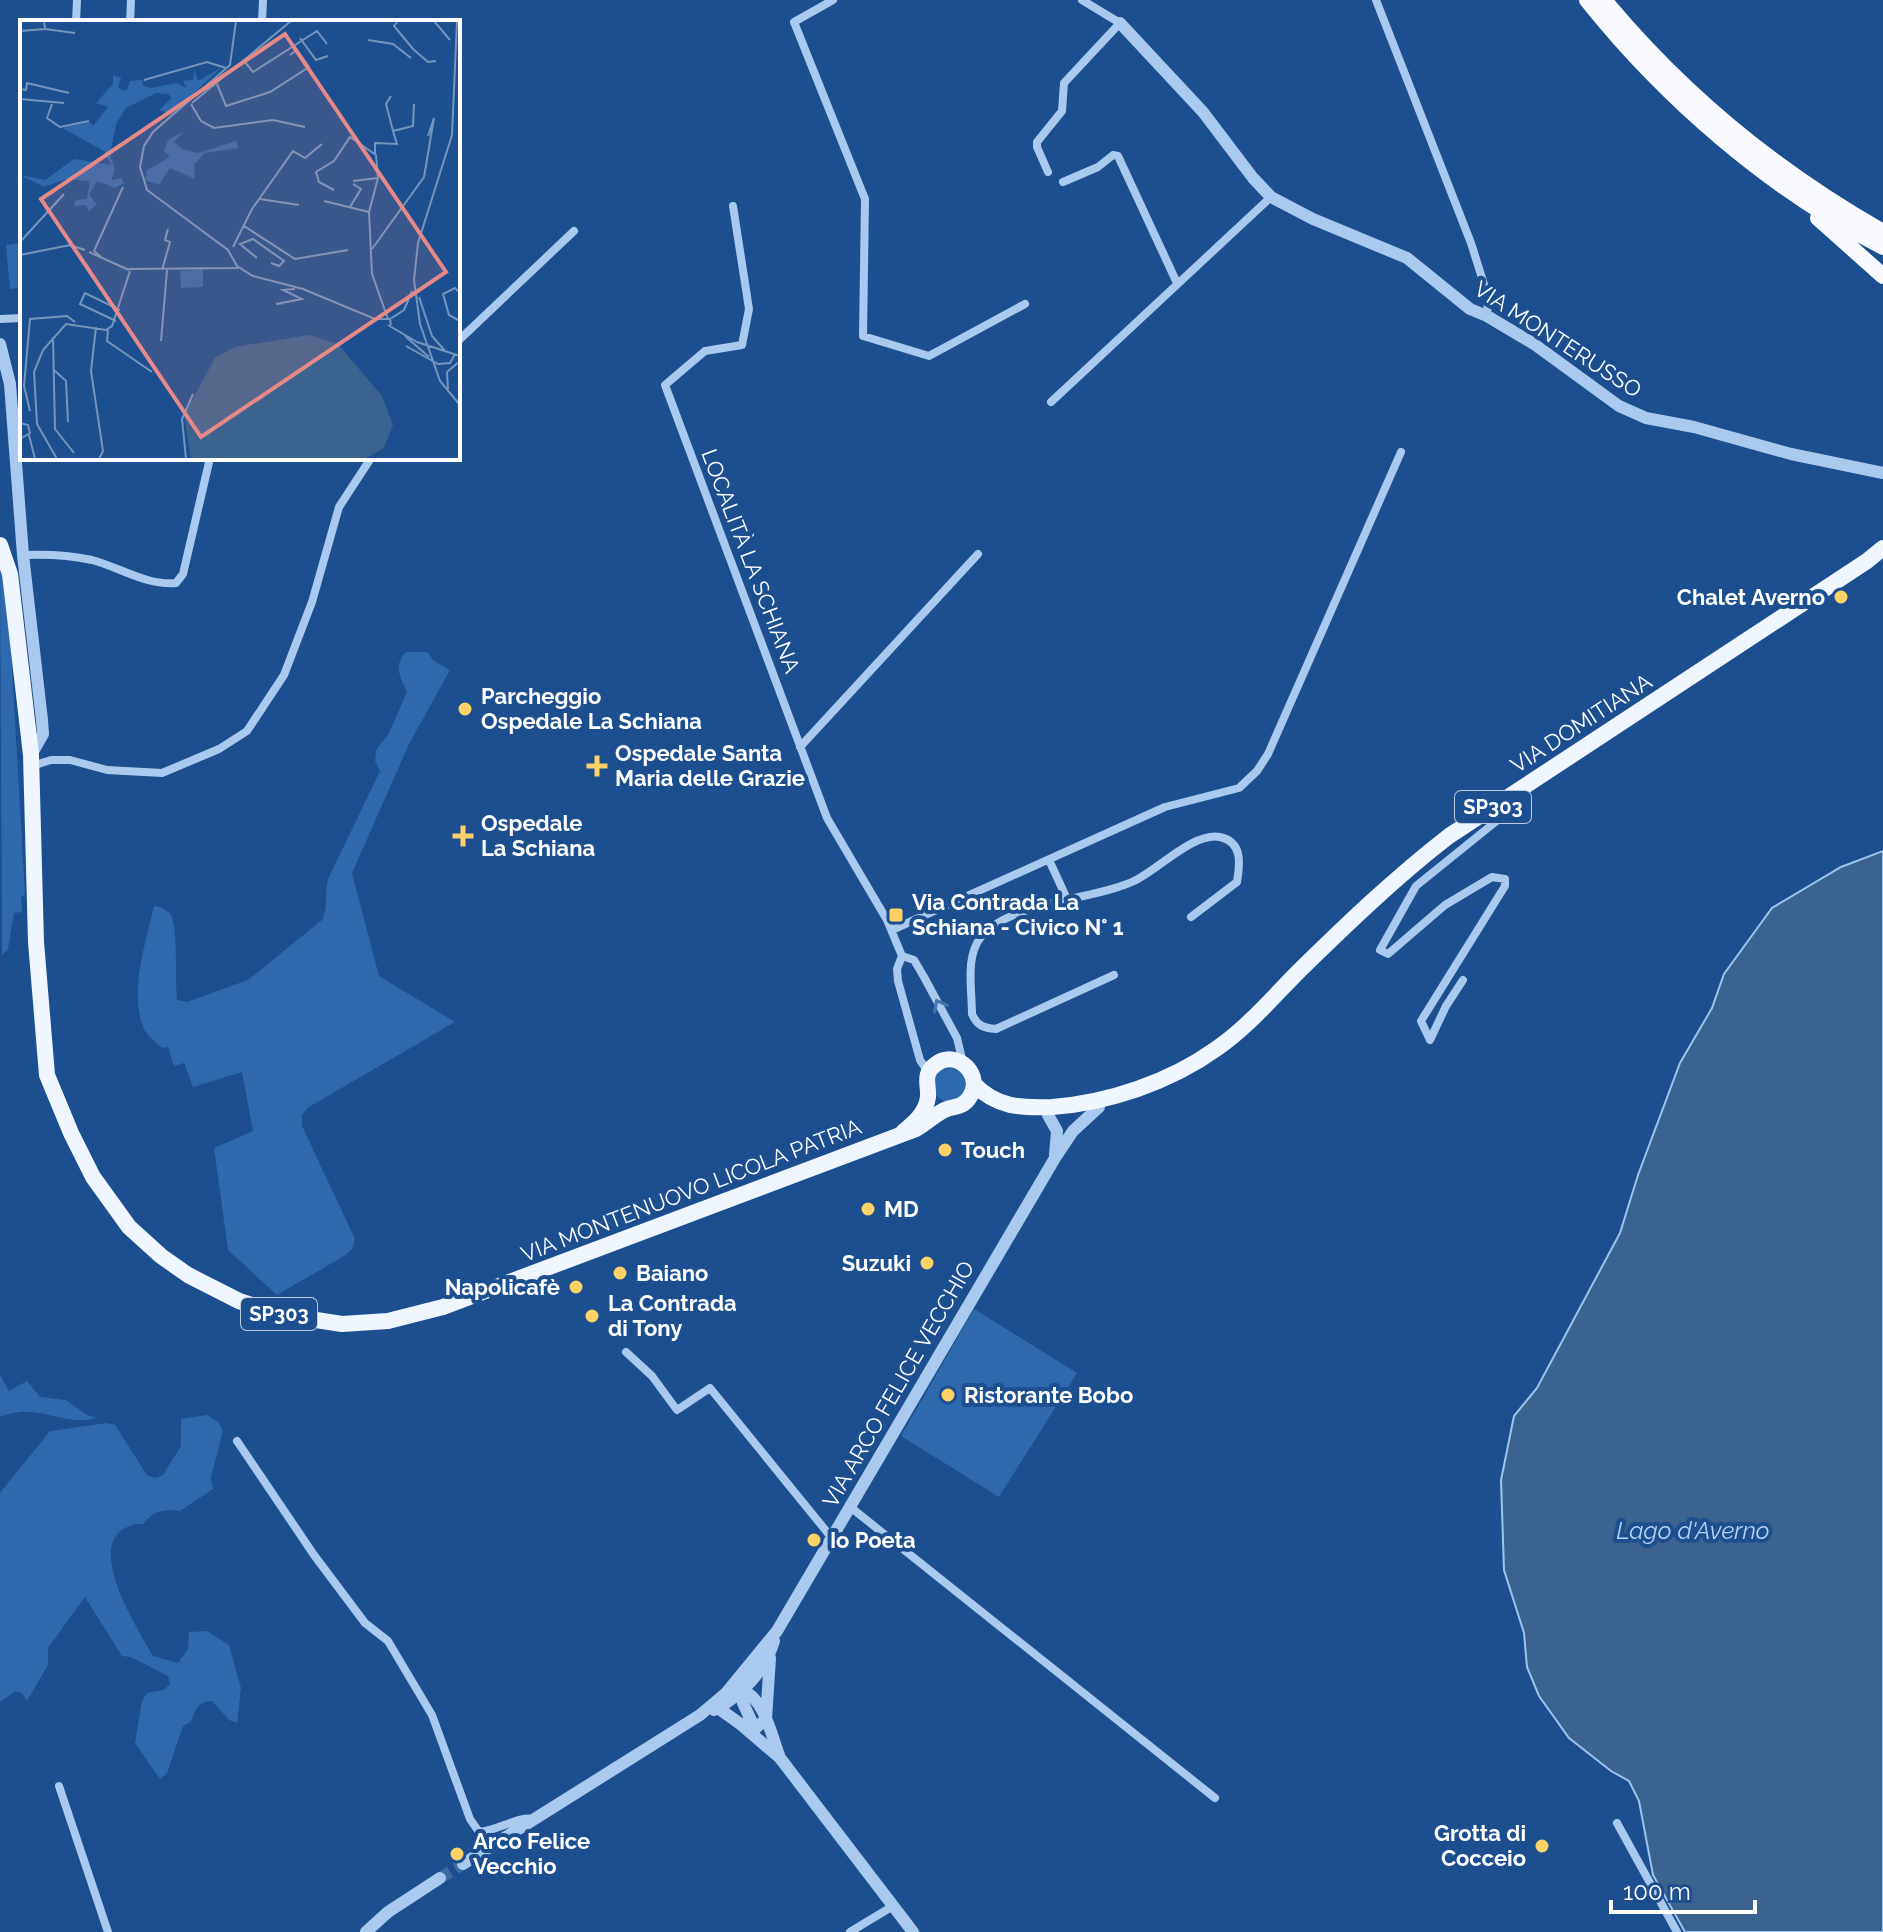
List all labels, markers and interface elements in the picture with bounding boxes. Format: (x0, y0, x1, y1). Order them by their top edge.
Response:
inset map (20, 20, 460, 460)
street label: VIA MONTERUSSO (1470, 275, 1646, 403)
street label: LOCALITÀ LA SCHIANA (696, 445, 806, 677)
place label: Chalet Averno (1677, 584, 1825, 610)
marker: Chalet Averno (1832, 588, 1850, 606)
street label: VIA DOMITIANA (1506, 668, 1656, 778)
place label: Parcheggio Ospedale La Schiana (481, 683, 702, 734)
marker: Parcheggio Ospedale La Schiana (456, 700, 474, 718)
place label: Ospedale Santa Maria delle Grazie (615, 740, 805, 791)
marker: Ospedale Santa Maria delle Grazie (586, 755, 608, 777)
road number: SP303 (1455, 791, 1531, 823)
place label: Ospedale La Schiana (481, 810, 595, 861)
marker: Ospedale La Schiana (452, 825, 474, 847)
place label: Via Contrada La Schiana - Civico N° 1 (912, 889, 1124, 940)
marker: Via Contrada La Schiana - Civico N° 1 (887, 906, 905, 924)
one-way arrow (934, 998, 949, 1013)
street label: VIA MONTENUOVO LICOLA PATRIA (517, 1113, 865, 1267)
place label: Touch (961, 1137, 1025, 1163)
marker: Touch (936, 1141, 954, 1159)
place label: MD (884, 1196, 919, 1222)
marker: MD (859, 1200, 877, 1218)
place label: Suzuki (842, 1250, 911, 1276)
marker: Suzuki (918, 1254, 936, 1272)
street label: VIA ARCO FELICE VECCHIO (817, 1256, 979, 1512)
place label: Baiano (636, 1260, 708, 1286)
marker: Baiano (611, 1264, 629, 1282)
place label: Napolicafè (445, 1274, 560, 1300)
marker: Napolicafè (567, 1278, 585, 1296)
place label: La Contrada di Tony (608, 1290, 737, 1341)
road number: SP303 (241, 1298, 317, 1330)
marker: La Contrada di Tony (583, 1307, 601, 1325)
place label: Ristorante Bobo (964, 1382, 1133, 1408)
marker: Ristorante Bobo (939, 1386, 957, 1404)
water label: Lago d'Averno (1616, 1516, 1770, 1545)
place label: Io Poeta (830, 1527, 916, 1553)
marker: Io Poeta (805, 1531, 823, 1549)
place label: Grotta di Cocceio (1434, 1820, 1526, 1871)
place label: Arco Felice Vecchio (473, 1828, 590, 1879)
marker: Grotta di Cocceio (1533, 1837, 1551, 1855)
marker: Arco Felice Vecchio (448, 1845, 466, 1863)
scale bar (1611, 1864, 1755, 1914)
text: 100 m (1623, 1877, 1691, 1906)

